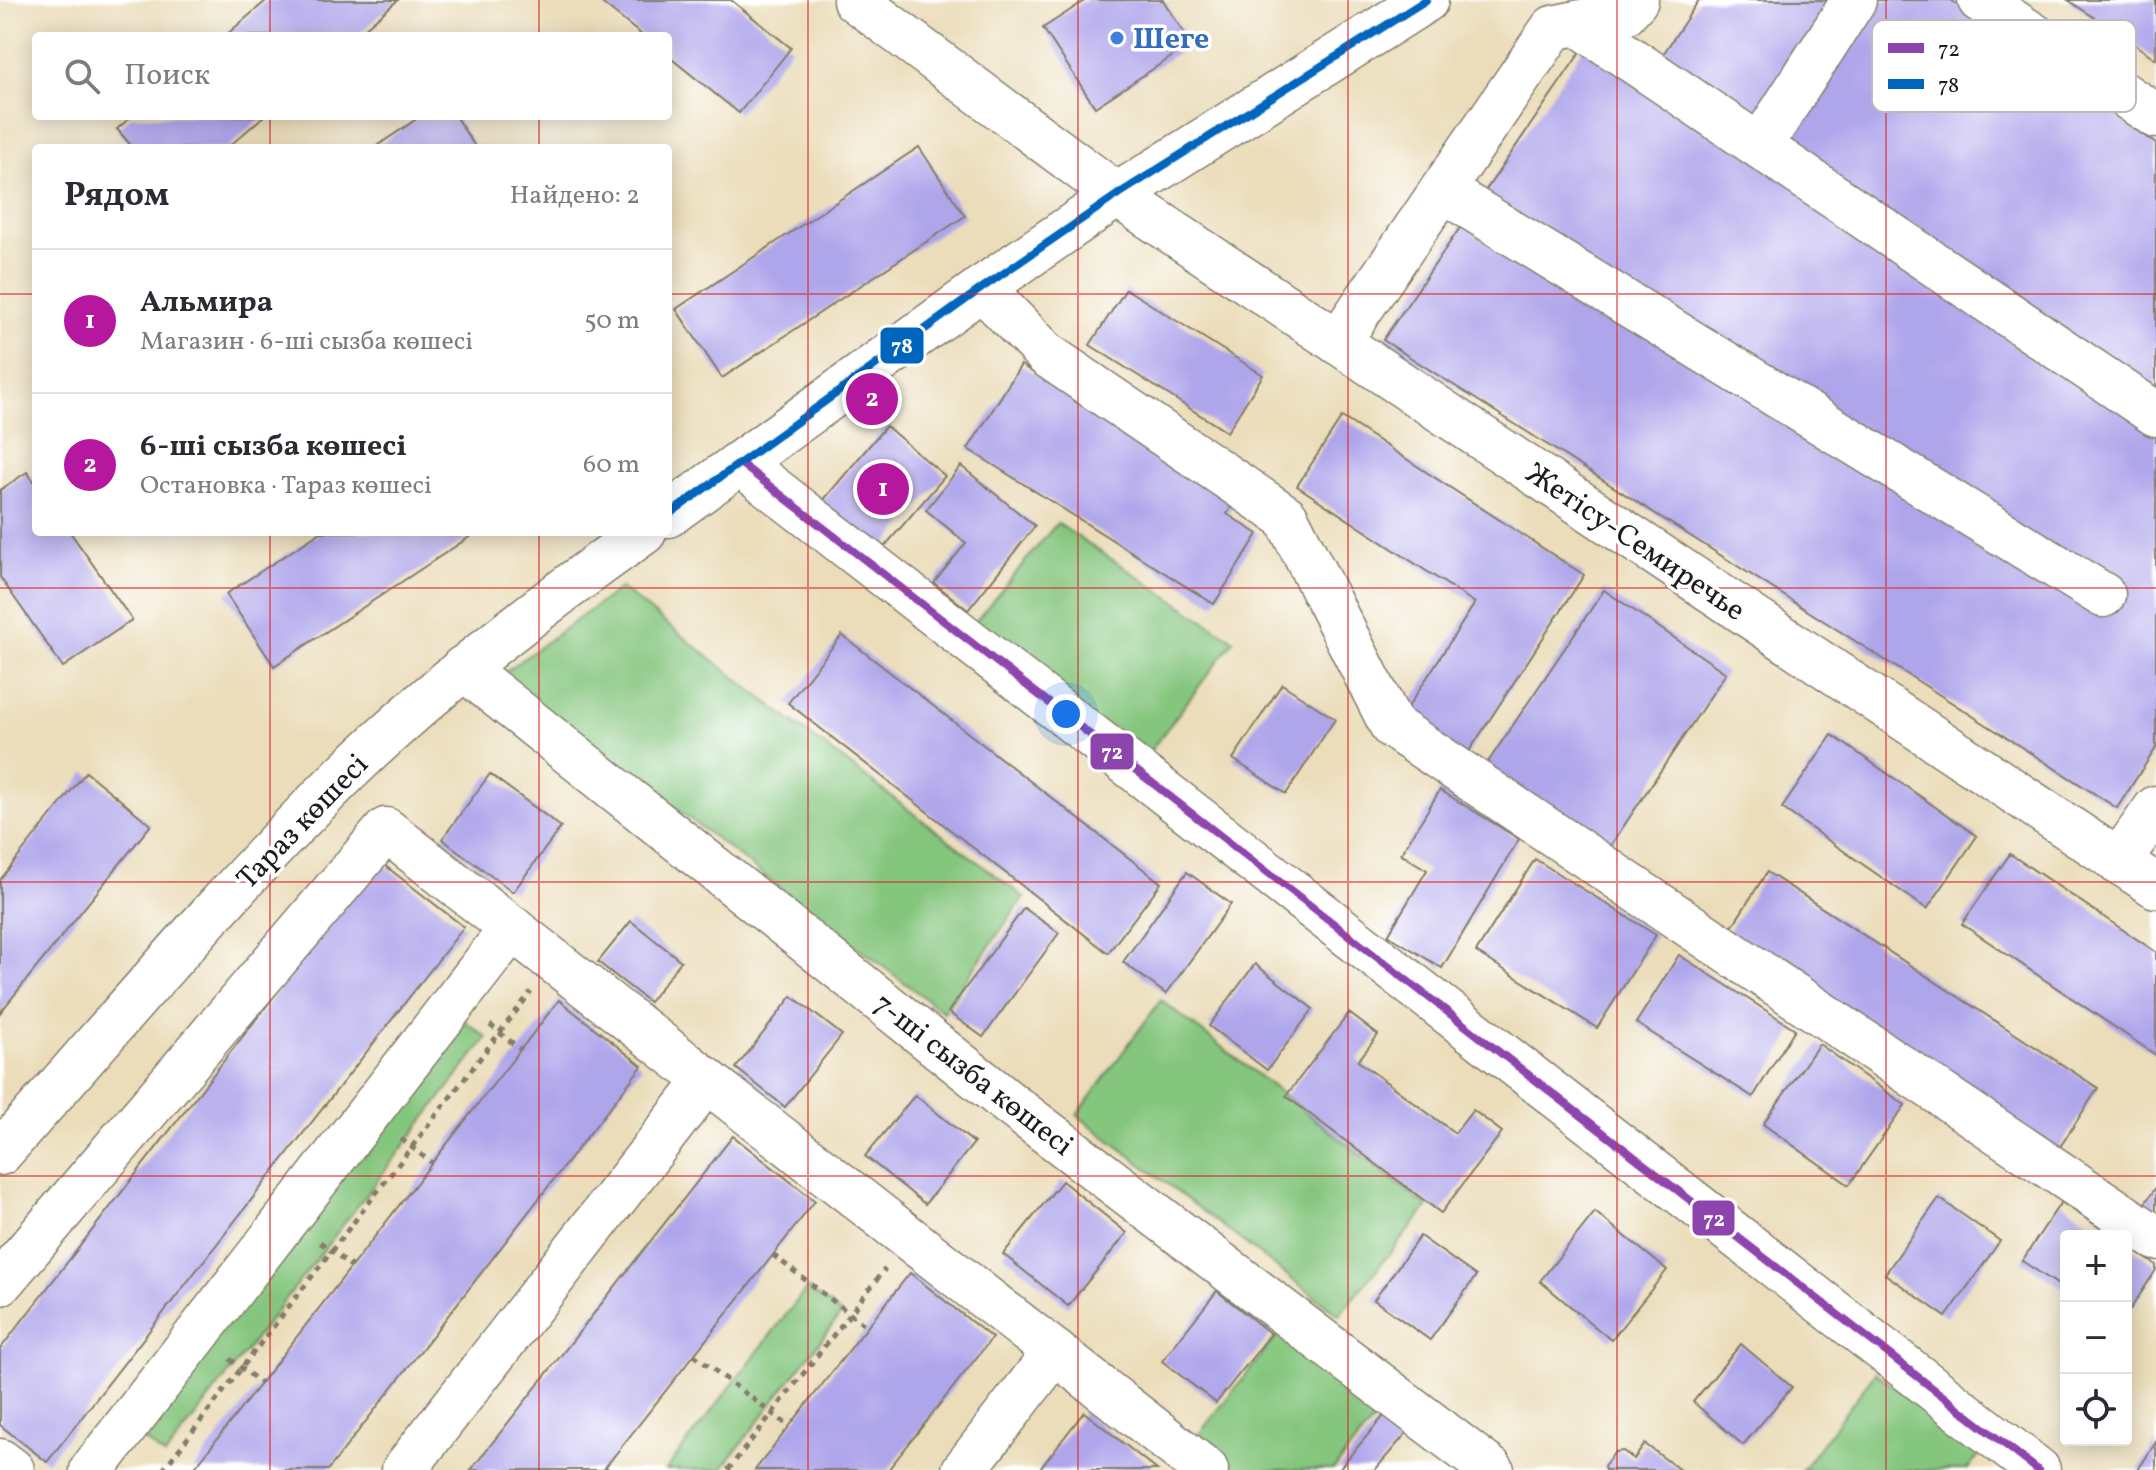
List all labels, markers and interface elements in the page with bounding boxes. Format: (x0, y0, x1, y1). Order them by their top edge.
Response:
place label: Шеге (1133, 19, 1209, 61)
legend (1872, 20, 2136, 112)
marker: Шеге (1108, 29, 1126, 47)
search box (32, 32, 672, 120)
text: 72 (1938, 35, 1960, 66)
icon: search (60, 54, 104, 98)
text: Поиск (124, 55, 210, 97)
text: 78 (1938, 71, 1959, 102)
text: Рядом (64, 173, 169, 220)
text: Найдено: 2 (510, 178, 640, 214)
text: Альмира (140, 282, 273, 324)
text: 1 (85, 303, 95, 339)
text: 50 m (584, 303, 640, 339)
text: Магазин · 6-ші сызба көшесі (140, 324, 473, 360)
line badge: 78 (879, 326, 925, 365)
text: 78 (891, 332, 913, 363)
pin: 2 (846, 369, 898, 429)
text: 6-ші сызба көшесі (140, 426, 407, 468)
text: 2 (83, 447, 97, 483)
text: 60 m (583, 447, 640, 483)
street label: Жетісу-Семиречье (1517, 453, 1753, 632)
pin: 1 (857, 459, 909, 519)
text: Остановка · Тараз көшесі (140, 468, 432, 504)
your location (1046, 694, 1086, 734)
line badge: 72 (1089, 732, 1135, 771)
text: 72 (1101, 738, 1123, 769)
street label: Тараз көшесі (228, 745, 379, 900)
street label: 7-ші сызба көшесі (864, 984, 1082, 1167)
line badge: 72 (1691, 1199, 1736, 1237)
text: 72 (1703, 1205, 1725, 1236)
map controls (2060, 1230, 2132, 1446)
button: + (2060, 1230, 2132, 1302)
button: − (2060, 1302, 2132, 1374)
button: locate (2060, 1374, 2132, 1446)

